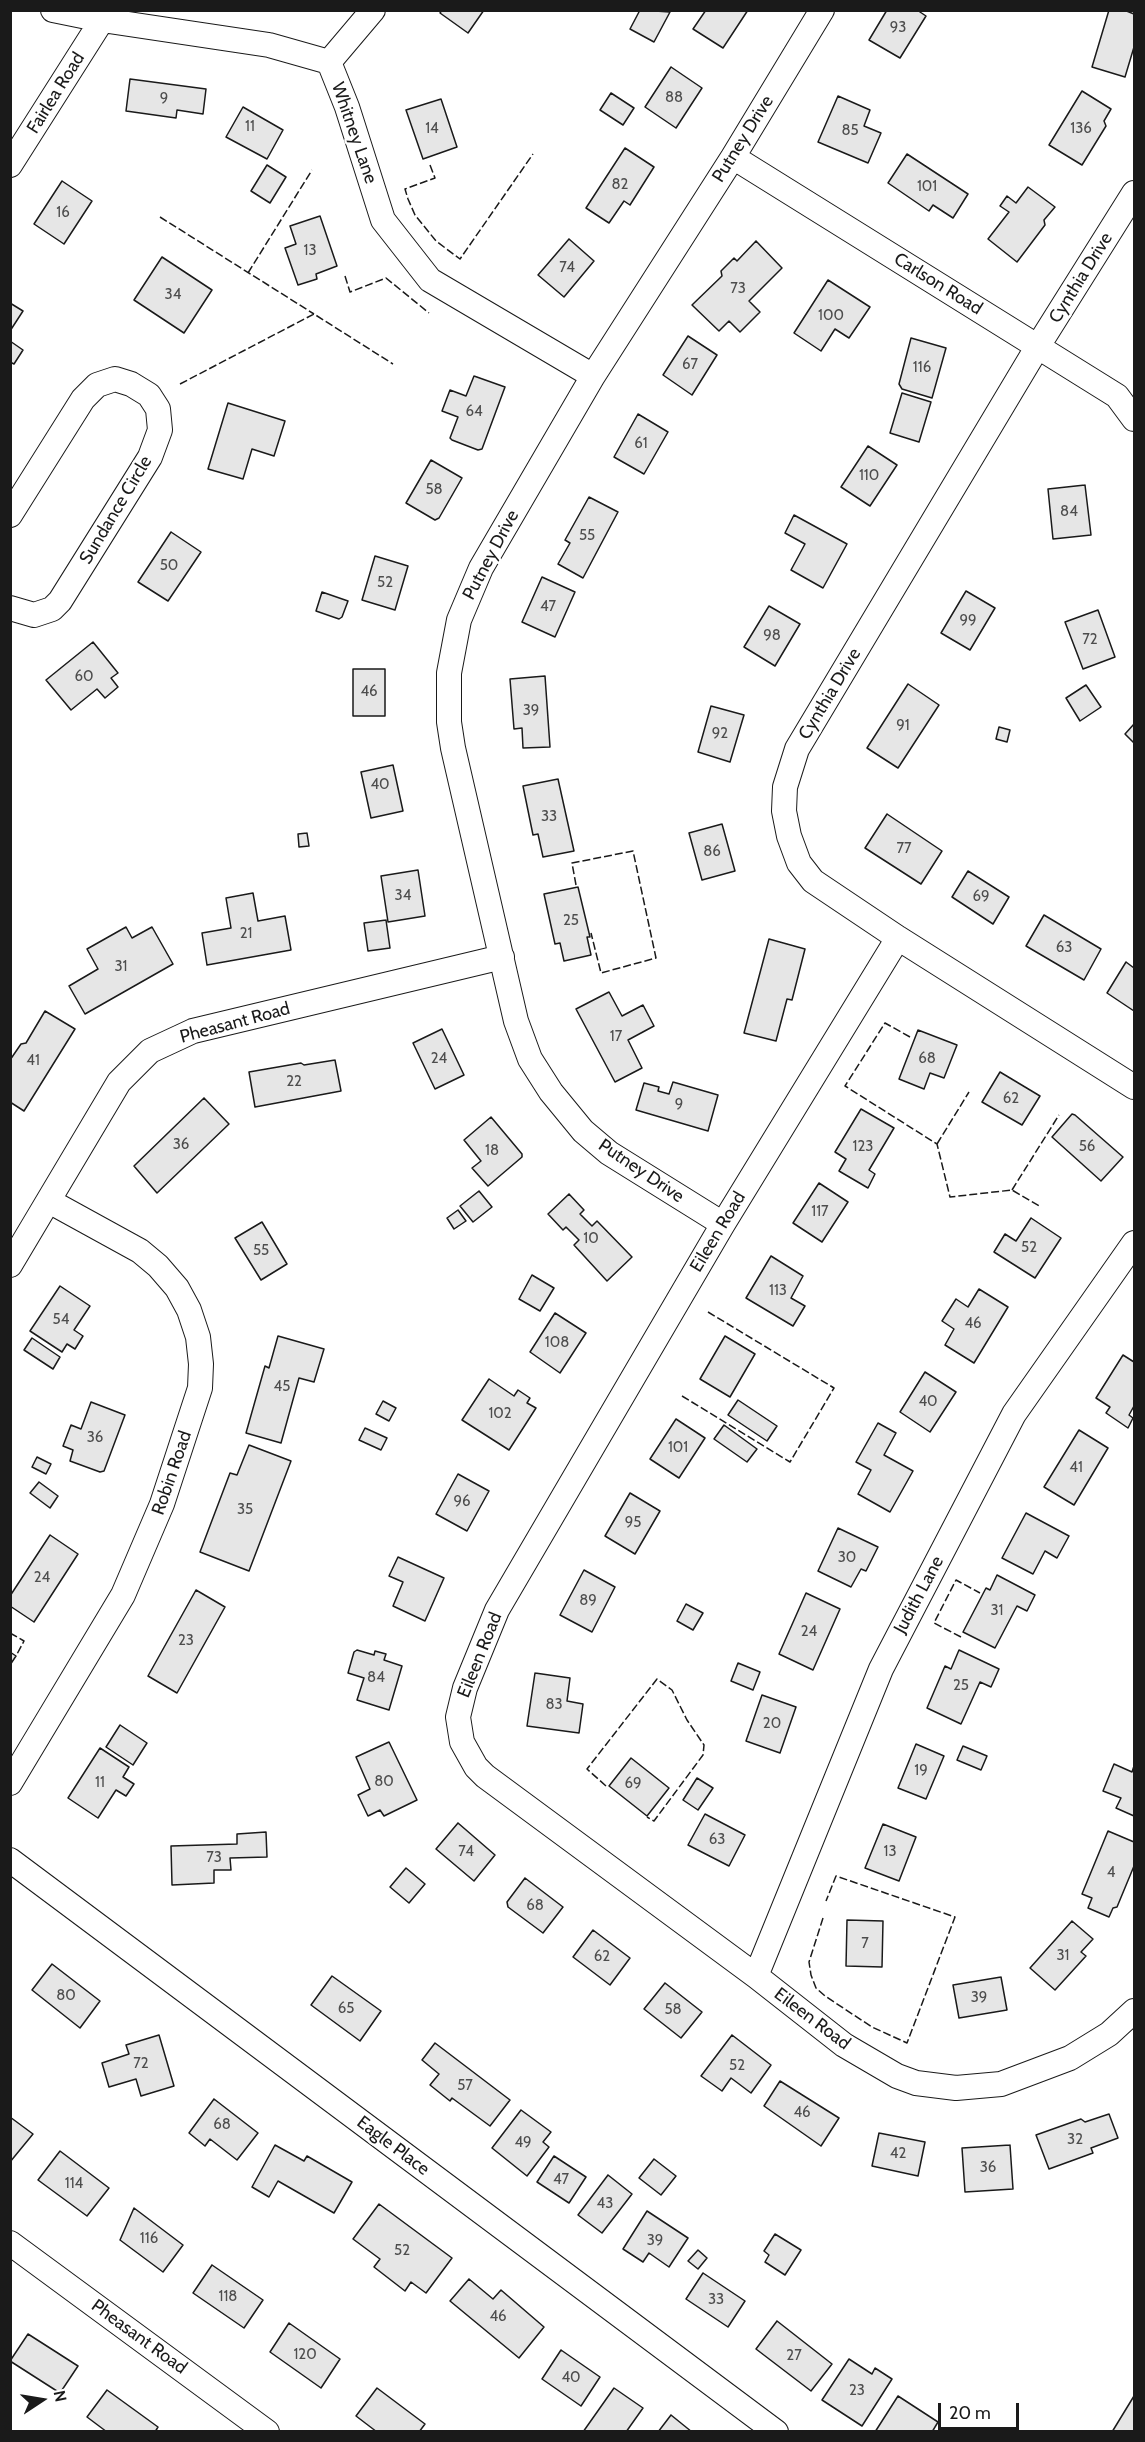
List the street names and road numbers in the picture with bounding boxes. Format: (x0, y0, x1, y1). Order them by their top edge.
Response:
street label: Fairlea Road (23, 48, 89, 138)
street label: Whitney Lane (327, 79, 381, 187)
street label: Putney Drive (708, 92, 778, 186)
street label: Cynthia Drive (1045, 229, 1117, 327)
street label: Carlson Road (890, 248, 986, 320)
street label: Sundance Circle (75, 452, 157, 568)
street label: Putney Drive (458, 506, 524, 604)
street label: Cynthia Drive (794, 644, 866, 744)
street label: Pheasant Road (178, 998, 292, 1048)
street label: Putney Drive (594, 1135, 688, 1207)
street label: Eileen Road (686, 1188, 750, 1276)
street label: Robin Road (148, 1428, 196, 1518)
street label: Judith Lane (890, 1553, 948, 1637)
street label: Eileen Road (453, 1609, 507, 1701)
street label: Eileen Road (770, 1983, 854, 2055)
street label: Eagle Place (352, 2112, 434, 2180)
street label: Pheasant Road (87, 2295, 191, 2379)

